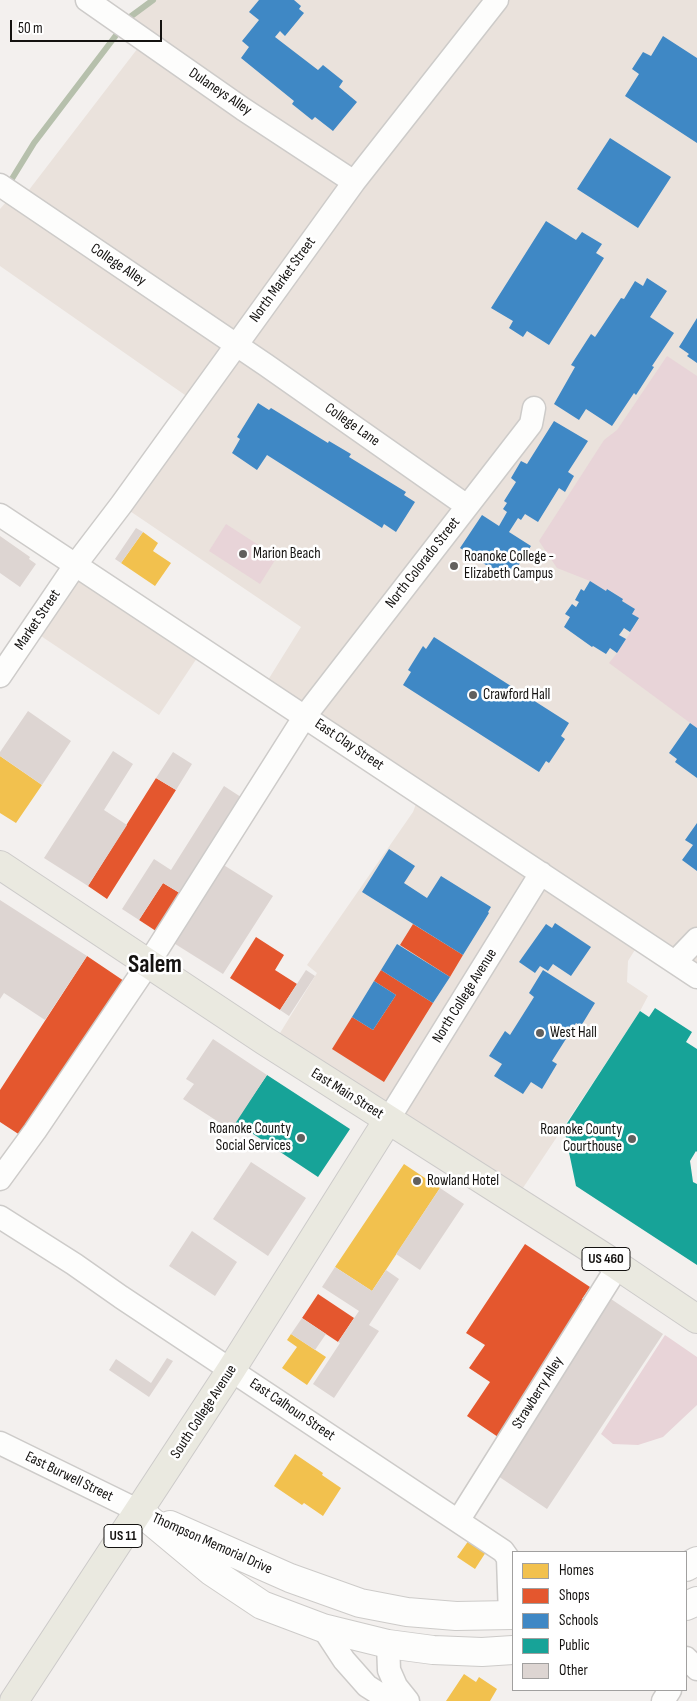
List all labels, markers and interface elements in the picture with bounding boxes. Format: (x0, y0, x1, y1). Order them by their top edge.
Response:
scale bar (12, 10, 165, 42)
text: 50 m (18, 19, 43, 38)
street label: Dulaneys Alley (185, 64, 255, 120)
street label: North Market Street (246, 234, 320, 326)
street label: College Alley (87, 240, 149, 290)
street label: College Lane (321, 400, 383, 450)
street label: North Colorado Street (382, 514, 464, 612)
place label: Marion Beach (253, 545, 321, 563)
marker: Marion Beach (237, 548, 249, 560)
place label: Roanoke College - Elizabeth Campus (464, 548, 554, 583)
marker: Roanoke College - Elizabeth Campus (448, 560, 460, 572)
street label: Market Street (11, 586, 65, 654)
place label: Crawford Hall (483, 686, 550, 704)
marker: Crawford Hall (467, 689, 479, 701)
street label: East Clay Street (311, 715, 387, 775)
street label: North College Avenue (429, 946, 501, 1046)
district label: Salem (128, 951, 182, 981)
place label: West Hall (550, 1024, 597, 1042)
marker: West Hall (534, 1027, 546, 1039)
street label: East Main Street (307, 1065, 387, 1123)
place label: Roanoke County Social Services (209, 1120, 291, 1155)
place label: Roanoke County Courthouse (540, 1121, 622, 1156)
marker: Roanoke County Social Services (295, 1132, 307, 1144)
marker: Roanoke County Courthouse (626, 1133, 638, 1145)
place label: Rowland Hotel (427, 1172, 499, 1190)
marker: Rowland Hotel (411, 1175, 423, 1187)
road number: US 460 (582, 1248, 630, 1270)
street label: Strawberry Alley (509, 1353, 567, 1433)
street label: South College Avenue (167, 1362, 241, 1462)
street label: East Calhoun Street (246, 1375, 338, 1445)
street label: East Burwell Street (22, 1448, 116, 1506)
street label: Thompson Memorial Drive (149, 1509, 275, 1579)
road number: US 11 (104, 1524, 142, 1548)
legend (512, 1551, 687, 1691)
text: Homes (559, 1561, 594, 1580)
text: Shops (559, 1586, 590, 1605)
text: Schools (559, 1611, 598, 1630)
text: Public (559, 1636, 590, 1655)
text: Other (559, 1661, 588, 1680)

